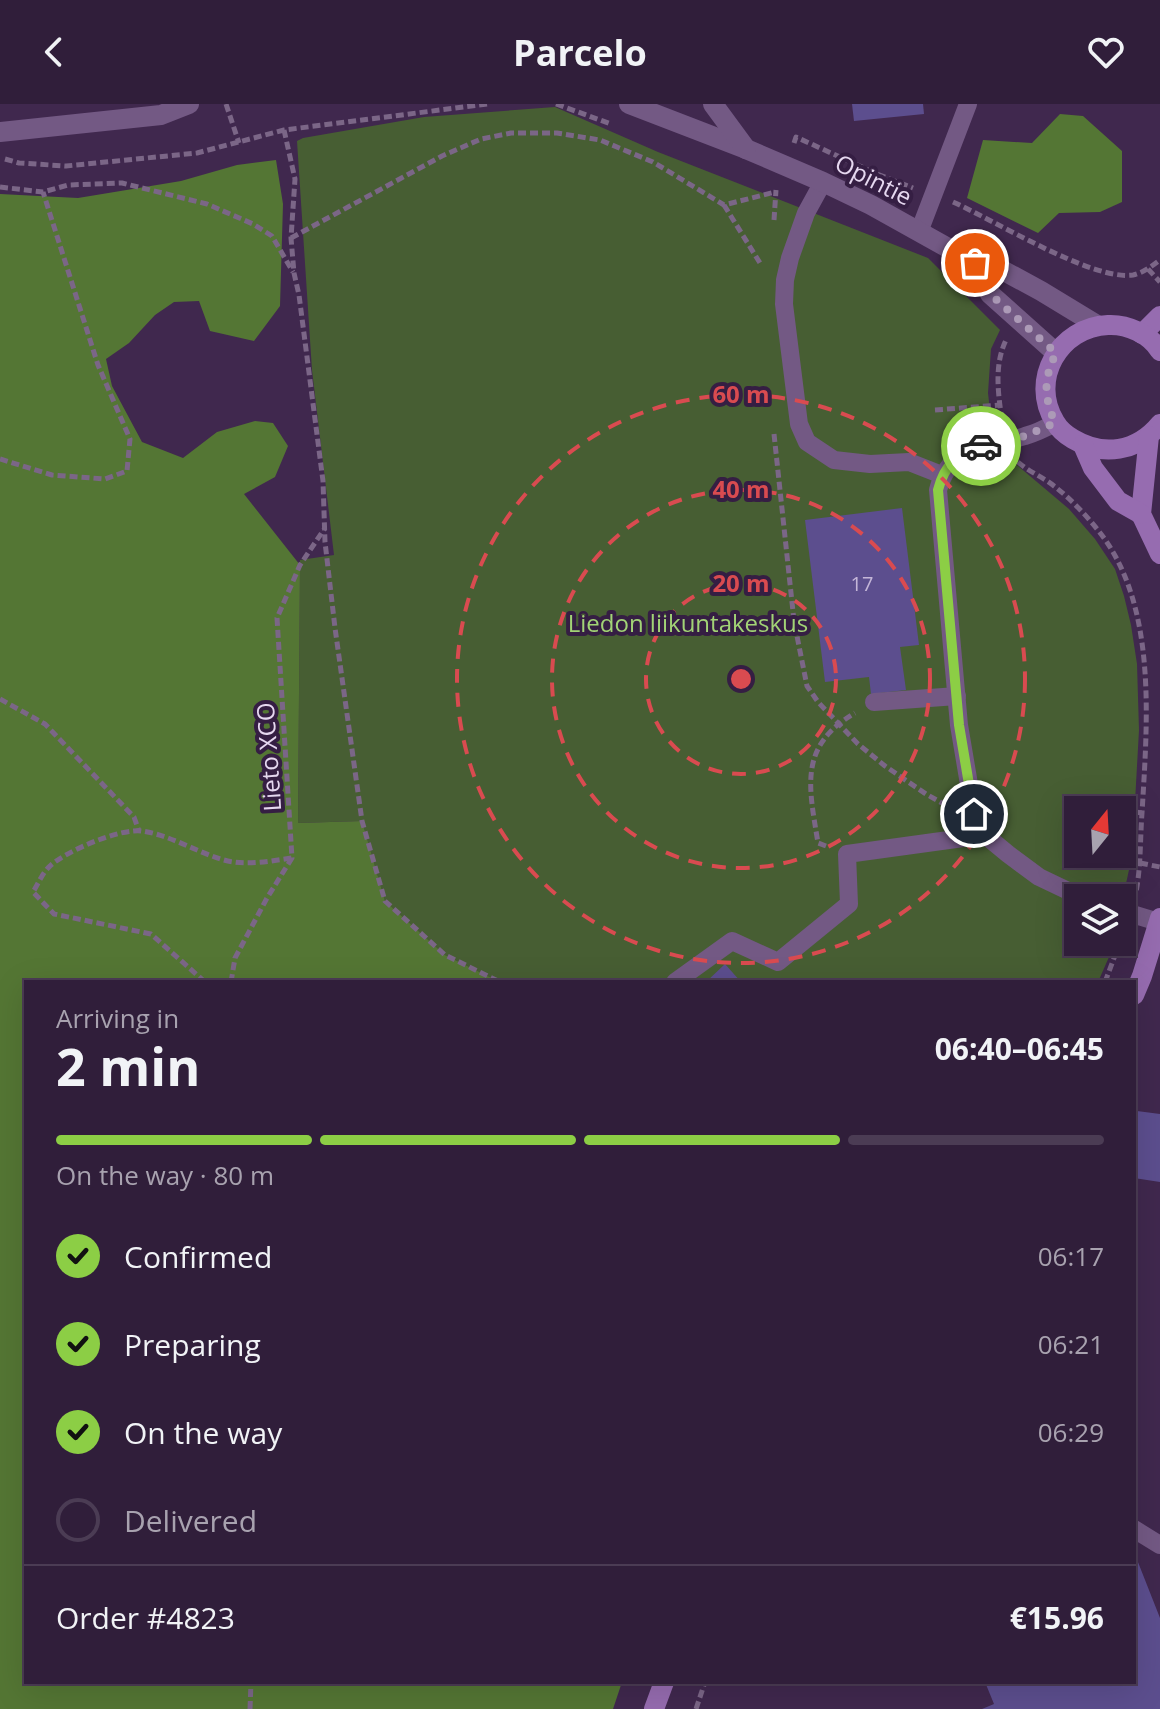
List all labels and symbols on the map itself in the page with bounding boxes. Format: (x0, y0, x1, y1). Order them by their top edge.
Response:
street label: Opintie (830, 146, 918, 212)
pin (941, 229, 1009, 297)
text: 60 m (712, 377, 770, 410)
courier (941, 406, 1021, 486)
text: 40 m (712, 472, 770, 505)
text: 20 m (712, 566, 770, 599)
house number: 17 (851, 570, 873, 597)
park label: Liedon liikuntakeskus (568, 606, 808, 639)
centre of rings (727, 665, 755, 693)
street label: Lieto XCO (248, 702, 288, 812)
pin (940, 780, 1008, 848)
north arrow (1064, 796, 1136, 868)

